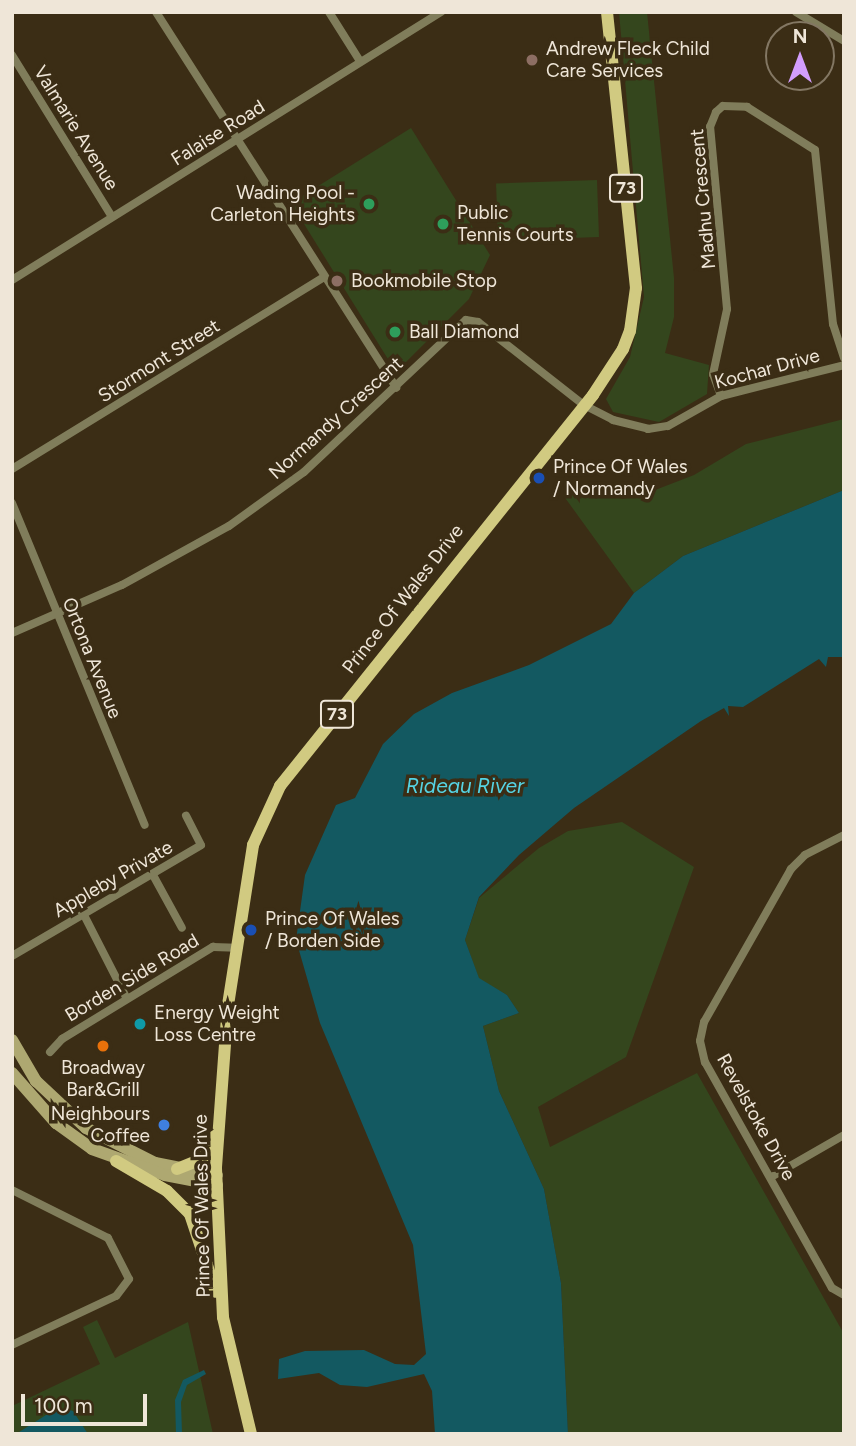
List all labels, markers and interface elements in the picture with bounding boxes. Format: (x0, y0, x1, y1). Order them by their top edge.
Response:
north arrow (765, 21, 835, 91)
text: N (793, 25, 807, 48)
place label: Andrew Fleck Child Care Services (546, 38, 710, 82)
marker: Andrew Fleck Child Care Services (524, 52, 540, 68)
street label: Valmarie Avenue (29, 62, 123, 194)
street label: Falaise Road (167, 95, 269, 171)
street label: Madhu Crescent (686, 128, 720, 270)
road number: 73 (608, 174, 644, 202)
place label: Wading Pool - Carleton Heights (210, 182, 355, 226)
marker: Wading Pool - Carleton Heights (361, 196, 377, 212)
place label: Public Tennis Courts (457, 202, 574, 246)
marker: Public Tennis Courts (435, 216, 451, 232)
place label: Bookmobile Stop (351, 270, 497, 292)
marker: Bookmobile Stop (329, 273, 345, 289)
street label: Stormont Street (94, 314, 224, 408)
place label: Ball Diamond (409, 321, 519, 343)
marker: Ball Diamond (387, 324, 403, 340)
street label: Kochar Drive (712, 344, 822, 394)
street label: Normandy Crescent (264, 352, 408, 484)
place label: Prince Of Wales / Normandy (553, 456, 688, 500)
marker: Prince Of Wales / Normandy (531, 470, 547, 486)
street label: Prince Of Wales Drive (338, 520, 468, 678)
street label: Ortona Avenue (57, 594, 127, 722)
road number: 73 (320, 700, 354, 728)
water label: Rideau River (406, 773, 524, 799)
street label: Appleby Private (49, 836, 177, 922)
place label: Prince Of Wales / Borden Side (265, 908, 400, 952)
marker: Prince Of Wales / Borden Side (243, 922, 259, 938)
street label: Borden Side Road (61, 929, 203, 1027)
place label: Energy Weight Loss Centre (154, 1002, 280, 1046)
marker: Energy Weight Loss Centre (132, 1016, 148, 1032)
marker: Broadway Bar&Grill (95, 1038, 111, 1054)
street label: Revelstoke Drive (712, 1050, 800, 1184)
place label: Broadway Bar&Grill (61, 1057, 145, 1101)
place label: Neighbours Coffee (51, 1103, 150, 1147)
street label: Prince Of Wales Drive (189, 1114, 215, 1298)
marker: Neighbours Coffee (156, 1117, 172, 1133)
scale bar (24, 1380, 150, 1424)
text: 100 m (34, 1393, 93, 1418)

